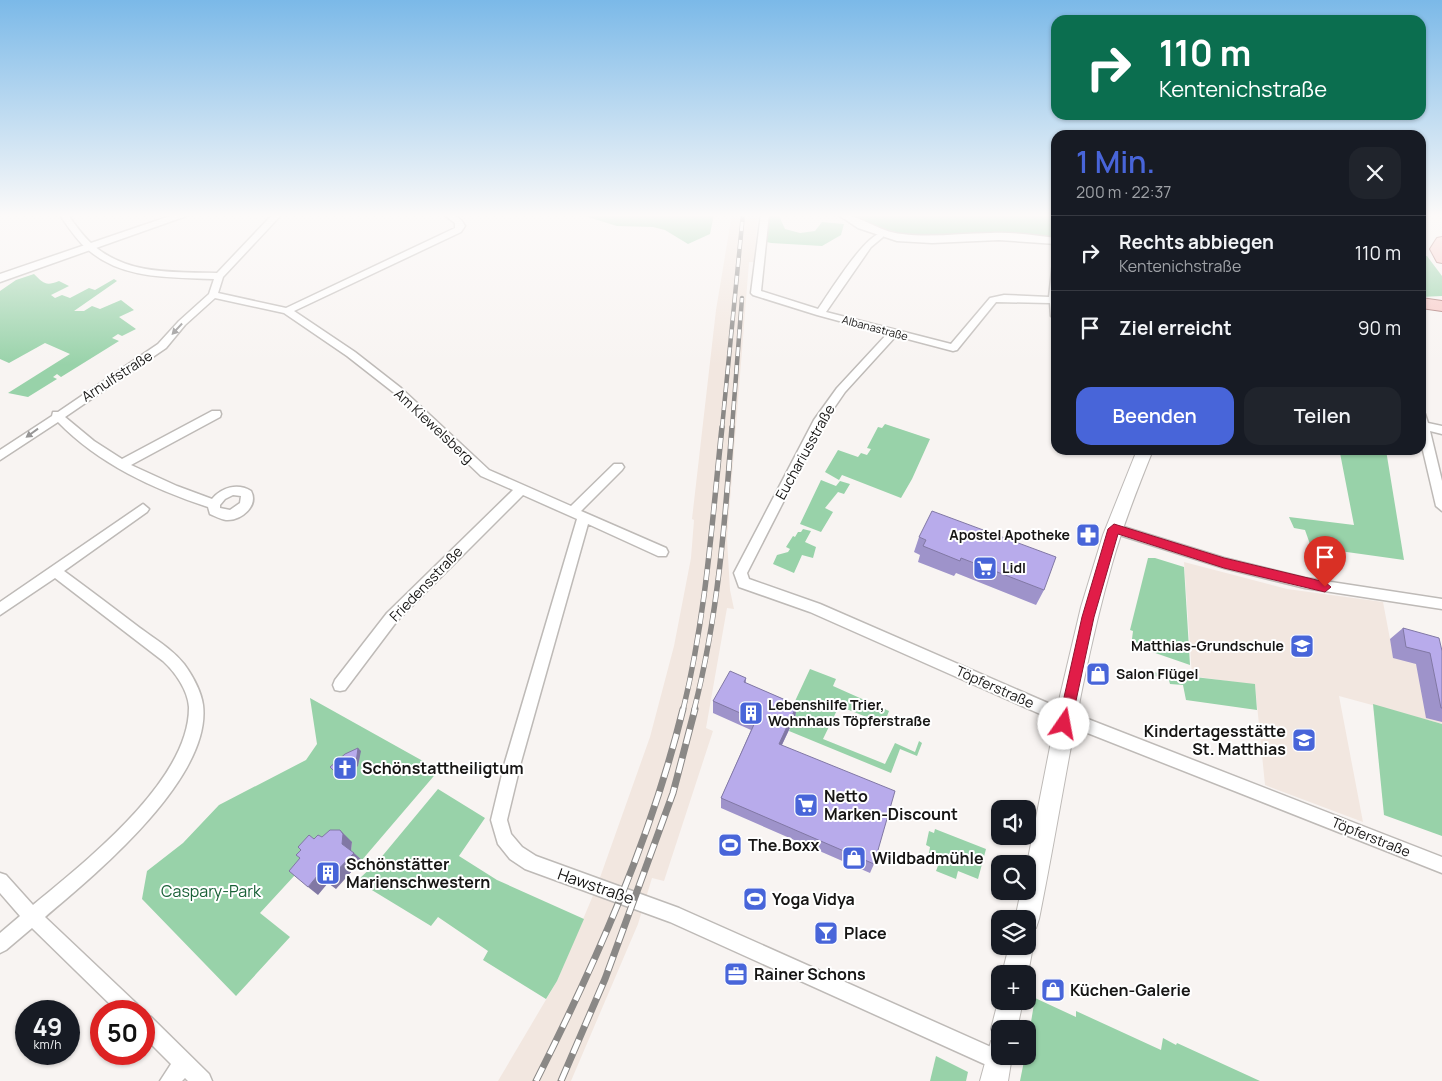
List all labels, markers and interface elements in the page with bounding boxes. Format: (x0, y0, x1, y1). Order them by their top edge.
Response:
text: 110 m (1159, 29, 1251, 77)
icon: right (1076, 35, 1141, 100)
text: Kentenichstraße (1159, 74, 1327, 104)
text: 1 Min. (1076, 141, 1155, 182)
button: close (1349, 147, 1401, 199)
text: 200 m · 22:37 (1076, 181, 1171, 203)
text: Rechts abbiegen (1119, 229, 1274, 255)
icon: right (1076, 239, 1104, 267)
text: 110 m (1355, 240, 1401, 266)
text: Kentenichstraße (1119, 255, 1241, 277)
street label: Albanastraße (840, 311, 910, 344)
icon: arrive (1076, 314, 1104, 342)
text: Ziel erreicht (1119, 315, 1232, 341)
text: 90 m (1358, 315, 1401, 341)
one-way arrow (171, 322, 183, 334)
street label: Arnulfstraße (78, 346, 156, 406)
street label: Am Kiewelsberg (391, 384, 478, 467)
button: Beenden (1076, 387, 1234, 445)
button: Teilen (1244, 387, 1401, 445)
street label: Euchariusstraße (771, 401, 839, 503)
one-way arrow (25, 428, 39, 438)
pharmacy icon: Apostel Apotheke (1075, 522, 1101, 548)
place label: Apostel Apotheke (949, 525, 1070, 544)
pin (1304, 536, 1346, 587)
street label: Friedensstraße (385, 542, 466, 625)
icon: arrive (1311, 543, 1339, 571)
supermarket icon: Lidl (972, 555, 998, 581)
place label: Lidl (1002, 558, 1026, 577)
school or university icon: Matthias-Grundschule (1289, 633, 1315, 659)
place label: Matthias-Grundschule (1131, 636, 1284, 655)
street label: Töpferstraße (953, 661, 1037, 712)
shop icon: Salon Flügel (1085, 661, 1111, 687)
place label: Salon Flügel (1116, 664, 1198, 683)
place label: Lebenshilfe Trier, Wohnhaus Töpferstraße (768, 695, 931, 730)
position arrow (1037, 697, 1089, 749)
building icon: Lebenshilfe Trier, Wohnhaus Töpferstraße (738, 700, 764, 726)
place label: Kindertagesstätte St. Matthias (1144, 720, 1286, 760)
school or university icon: Kindertagesstätte St. Matthias (1291, 727, 1317, 753)
church icon: Schönstattheiligtum (332, 755, 358, 781)
place label: Schönstattheiligtum (362, 757, 524, 779)
place label: Netto Marken-Discount (824, 785, 958, 825)
supermarket icon: Netto Marken-Discount (793, 792, 819, 818)
map controls (991, 800, 1036, 1065)
button: sound (991, 800, 1036, 845)
street label: Töpferstraße (1329, 812, 1413, 861)
sports icon: The.Boxx (717, 832, 743, 858)
place label: The.Boxx (748, 834, 819, 856)
shop icon: Wildbadmühle (841, 845, 867, 871)
place label: Wildbadmühle (872, 847, 984, 869)
place label: Schönstätter Marienschwestern (346, 853, 490, 893)
button: search (991, 855, 1036, 900)
building icon: Schönstätter Marienschwestern (315, 860, 341, 886)
street label: Hawstraße (555, 863, 637, 909)
park label: Caspary-Park (161, 880, 262, 902)
sports icon: Yoga Vidya (742, 886, 768, 912)
place label: Yoga Vidya (772, 888, 855, 910)
button: layers (991, 910, 1036, 955)
bar icon: Place (813, 920, 839, 946)
place label: Place (844, 922, 887, 944)
office icon: Rainer Schons (723, 961, 749, 987)
place label: Rainer Schons (754, 963, 866, 985)
button: + (991, 965, 1036, 1010)
shop icon: Küchen-Galerie (1040, 977, 1066, 1003)
place label: Küchen-Galerie (1070, 979, 1191, 1001)
speed limit sign: 50 (90, 1000, 155, 1065)
text: 49 (32, 1009, 63, 1044)
button: − (991, 1020, 1036, 1065)
text: km/h (34, 1036, 61, 1053)

